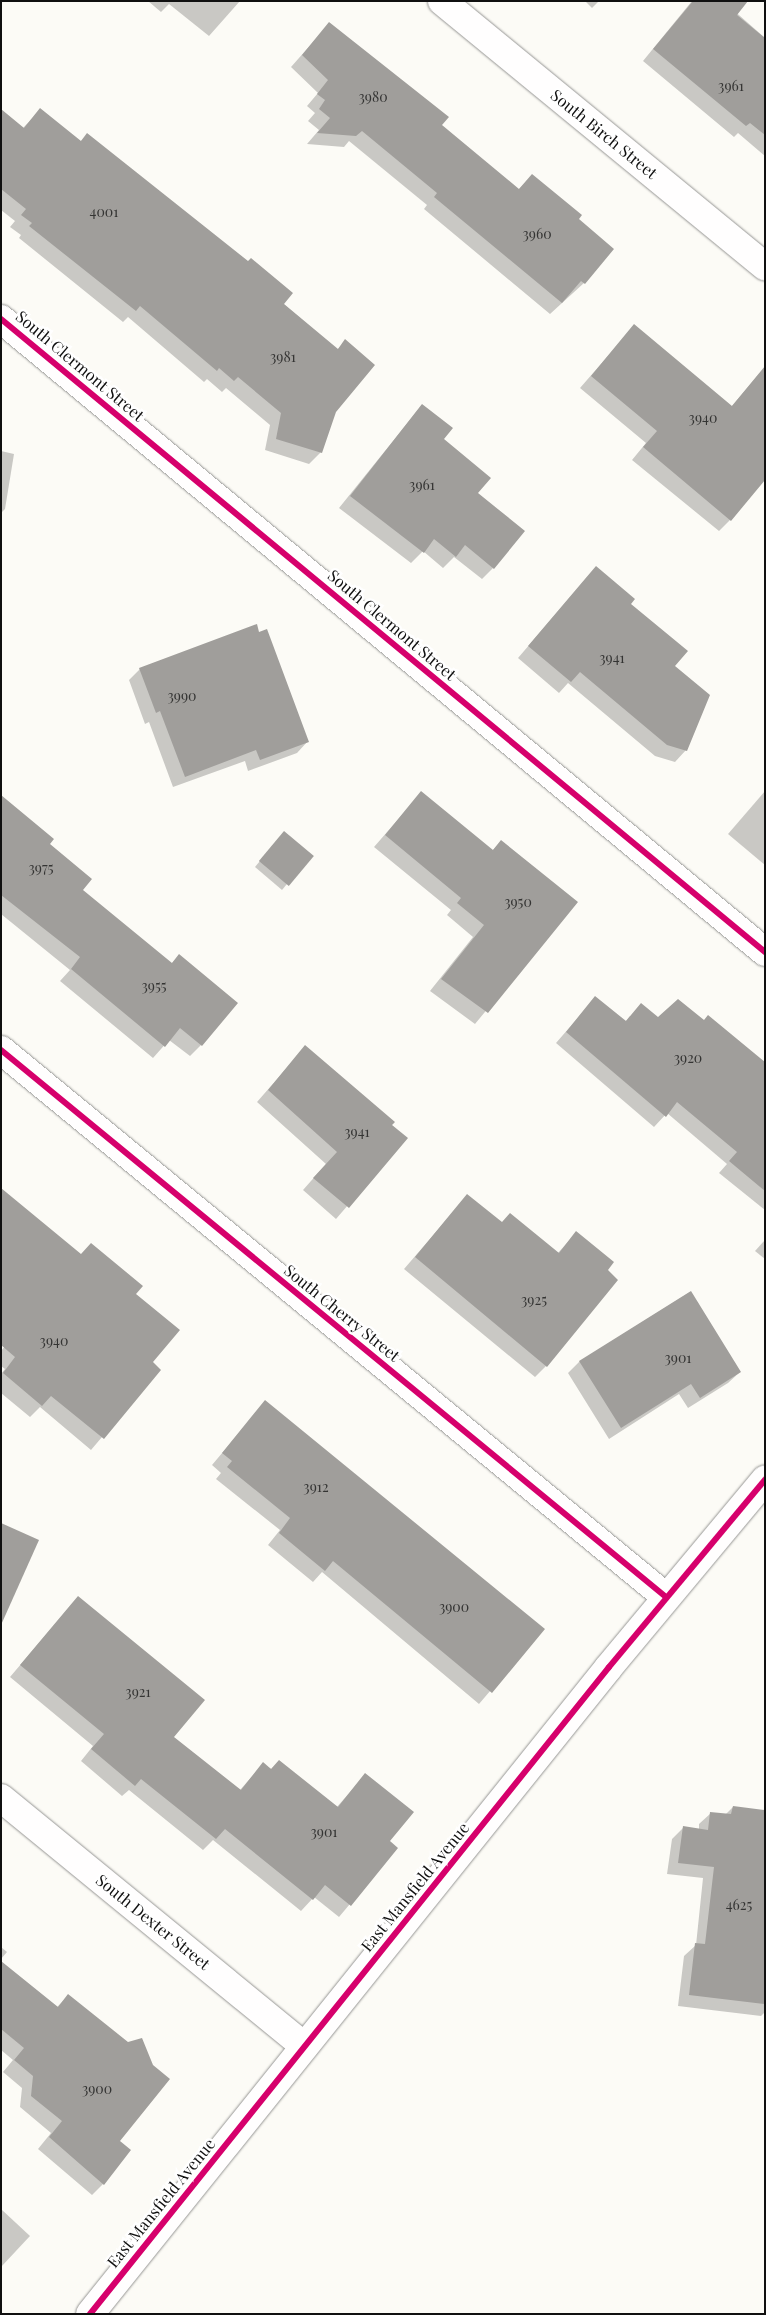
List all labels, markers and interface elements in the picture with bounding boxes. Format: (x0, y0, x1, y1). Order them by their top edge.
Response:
house number: 3961 (718, 78, 744, 94)
street label: South Birch Street (547, 85, 661, 183)
house number: 3980 (358, 89, 388, 105)
house number: 4001 (90, 204, 118, 220)
house number: 3960 (522, 226, 552, 242)
street label: South Clermont Street (12, 307, 148, 425)
house number: 3981 (270, 349, 296, 365)
house number: 3940 (689, 410, 717, 426)
house number: 3961 (409, 477, 435, 493)
street label: South Clermont Street (324, 566, 460, 684)
house number: 3941 (599, 650, 625, 666)
house number: 3990 (168, 688, 196, 704)
house number: 3975 (29, 860, 53, 876)
house number: 3950 (504, 894, 532, 910)
house number: 3955 (141, 978, 167, 994)
house number: 3920 (674, 1050, 702, 1066)
house number: 3941 (344, 1124, 370, 1140)
street label: South Cherry Street (280, 1260, 404, 1366)
house number: 3925 (521, 1292, 547, 1308)
house number: 3940 (40, 1333, 68, 1349)
house number: 3901 (664, 1350, 692, 1366)
house number: 3912 (303, 1479, 329, 1495)
house number: 3900 (439, 1599, 469, 1615)
house number: 3921 (125, 1684, 151, 1700)
street label: East Mansfield Avenue (357, 1818, 473, 1956)
house number: 3901 (310, 1824, 338, 1840)
street label: South Dexter Street (92, 1870, 214, 1974)
house number: 4625 (726, 1897, 752, 1913)
house number: 3900 (82, 2081, 112, 2097)
street label: East Mansfield Avenue (103, 2134, 219, 2272)

